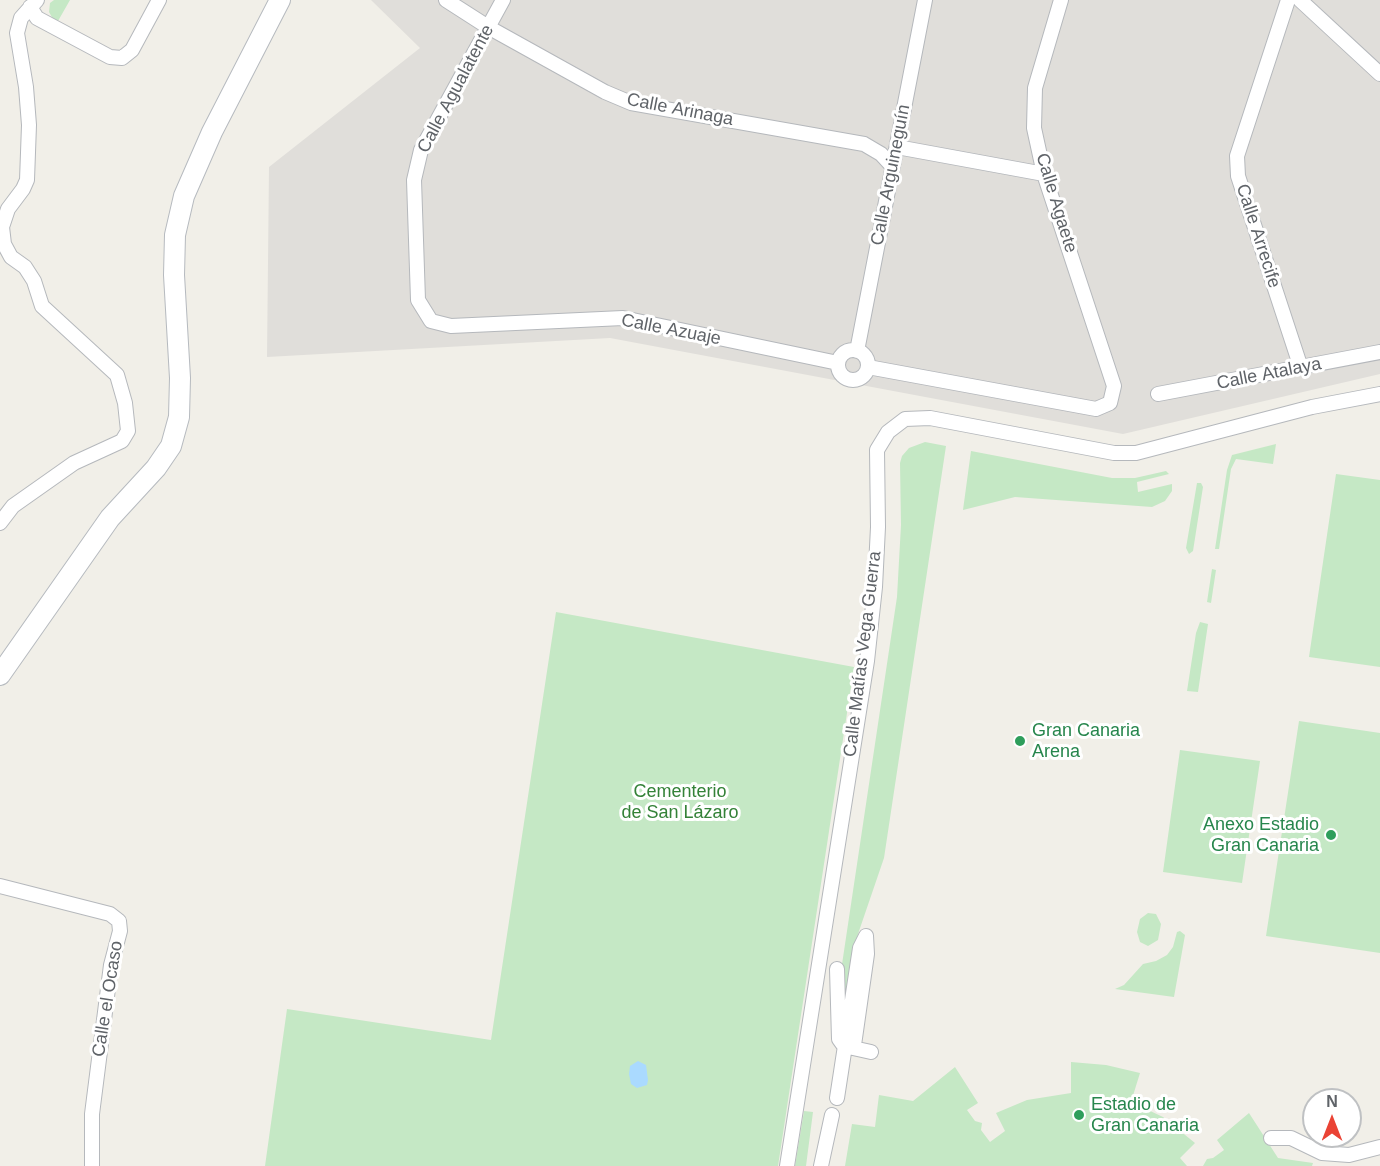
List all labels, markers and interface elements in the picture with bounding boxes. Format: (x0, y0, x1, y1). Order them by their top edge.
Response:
street label: Calle Agualatente (413, 21, 499, 157)
street label: Calle Arinaga (625, 89, 735, 131)
street label: Calle Arguineguín (867, 103, 915, 247)
street label: Calle Agaete (1031, 151, 1081, 255)
street label: Calle Arrecife (1231, 181, 1285, 291)
street label: Calle Azuaje (619, 310, 723, 350)
street label: Calle Atalaya (1215, 353, 1323, 395)
street label: Calle Matías Vega Guerra (840, 550, 886, 758)
place label: Gran Canaria Arena (1032, 720, 1140, 762)
marker: Gran Canaria Arena (1013, 734, 1027, 748)
park label: Cementerio de San Lázaro (621, 781, 739, 824)
place label: Anexo Estadio Gran Canaria (1203, 814, 1319, 856)
marker: Anexo Estadio Gran Canaria (1324, 828, 1338, 842)
street label: Calle el Ocaso (88, 940, 128, 1058)
north arrow (1302, 1088, 1362, 1148)
text: N (1326, 1093, 1338, 1110)
place label: Estadio de Gran Canaria (1091, 1094, 1199, 1136)
marker: Estadio de Gran Canaria (1072, 1108, 1086, 1122)

